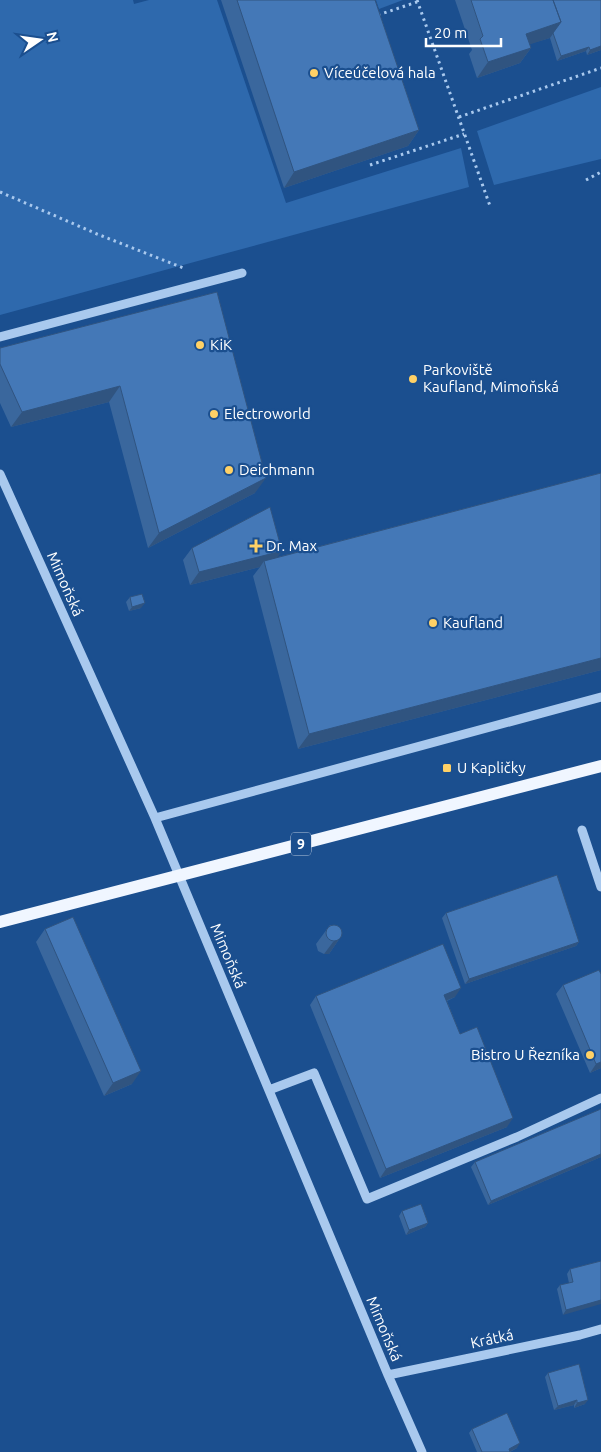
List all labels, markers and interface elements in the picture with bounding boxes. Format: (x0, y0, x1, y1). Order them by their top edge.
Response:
north arrow (15, 15, 65, 65)
scale bar (426, 15, 501, 47)
text: 20 m (434, 24, 467, 41)
text: N (44, 30, 62, 44)
place label: Víceúčelová hala (324, 64, 436, 81)
marker: Víceúčelová hala (308, 67, 320, 79)
place label: KiK (210, 336, 232, 353)
marker: KiK (194, 339, 206, 351)
place label: Parkoviště Kaufland, Mimoňská (423, 361, 559, 395)
marker: Parkoviště Kaufland, Mimoňská (407, 373, 419, 385)
place label: Electroworld (224, 405, 311, 422)
marker: Electroworld (208, 408, 220, 420)
place label: Deichmann (239, 461, 315, 478)
marker: Deichmann (223, 464, 235, 476)
place label: Dr. Max (266, 537, 317, 554)
marker: Dr. Max (250, 540, 262, 552)
street label: Mimoňská (44, 549, 87, 619)
place label: Kaufland (443, 614, 503, 631)
marker: Kaufland (427, 617, 439, 629)
place label: U Kapličky (457, 759, 526, 776)
marker: U Kapličky (441, 762, 453, 774)
road number: 9 (291, 832, 311, 856)
street label: Mimoňská (207, 921, 250, 991)
place label: Bistro U Řezníka (471, 1046, 580, 1063)
marker: Bistro U Řezníka (584, 1049, 596, 1061)
street label: Mimoňská (363, 1294, 406, 1364)
street label: Krátká (469, 1326, 515, 1351)

